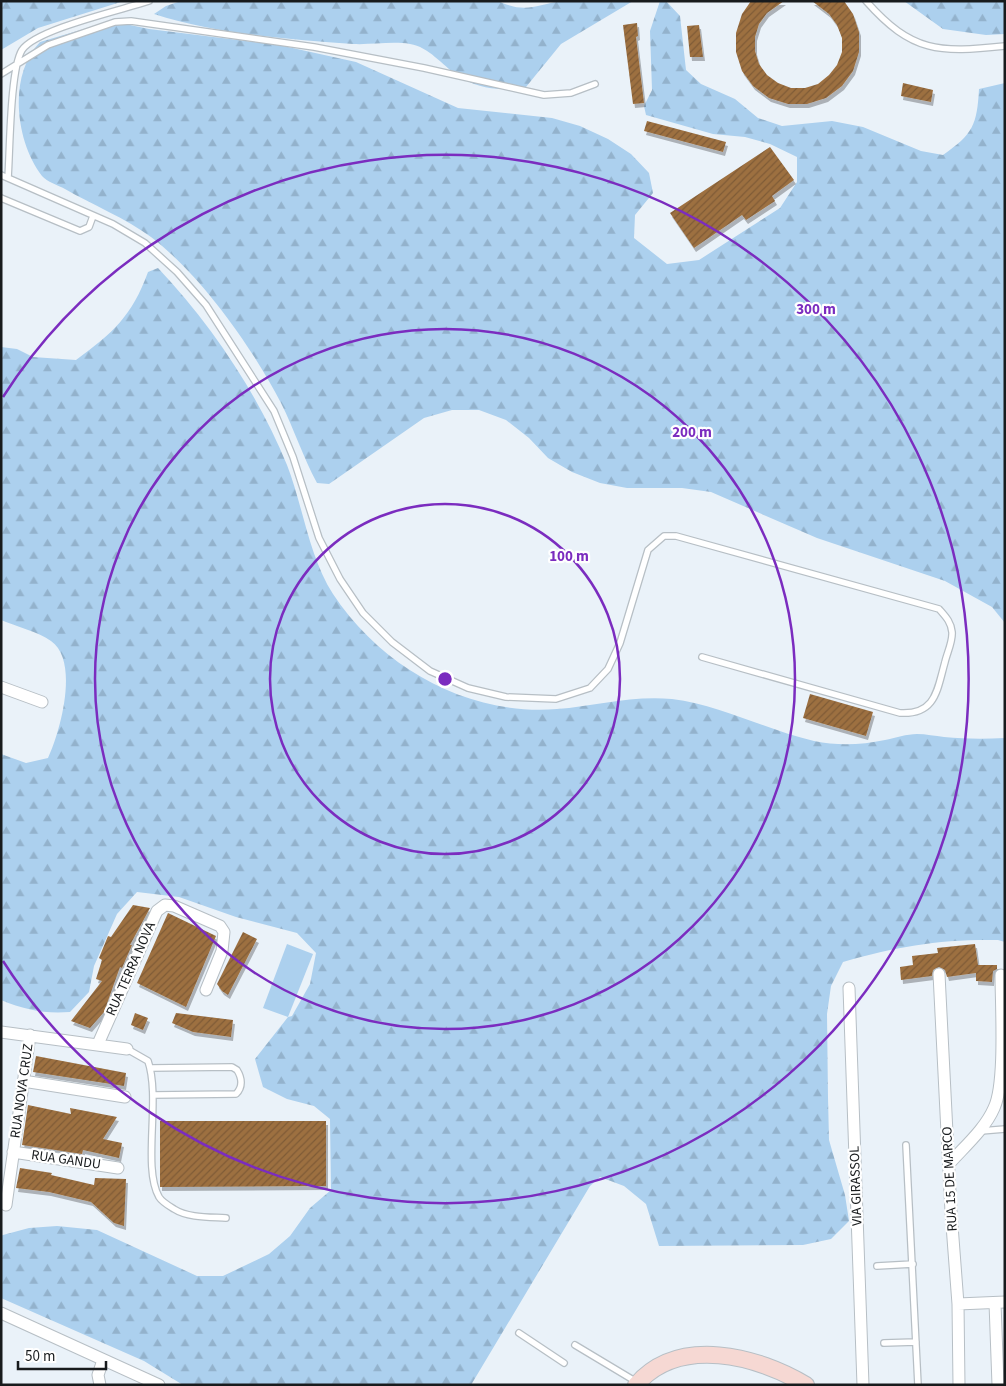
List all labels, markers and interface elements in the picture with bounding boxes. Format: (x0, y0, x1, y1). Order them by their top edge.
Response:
text: 300 m (796, 299, 836, 320)
text: 200 m (672, 422, 712, 443)
text: 100 m (549, 546, 589, 567)
centre of rings (436, 670, 454, 688)
street label: RUA TERRA NOVA (101, 918, 161, 1019)
street label: RUA NOVA CRUZ (5, 1042, 39, 1140)
street label: RUA 15 DE MARCO (937, 1126, 963, 1232)
street label: RUA GANDU (30, 1145, 102, 1175)
street label: VIA GIRASSOL (845, 1145, 867, 1226)
scale bar (18, 1338, 105, 1370)
text: 50 m (25, 1346, 55, 1367)

